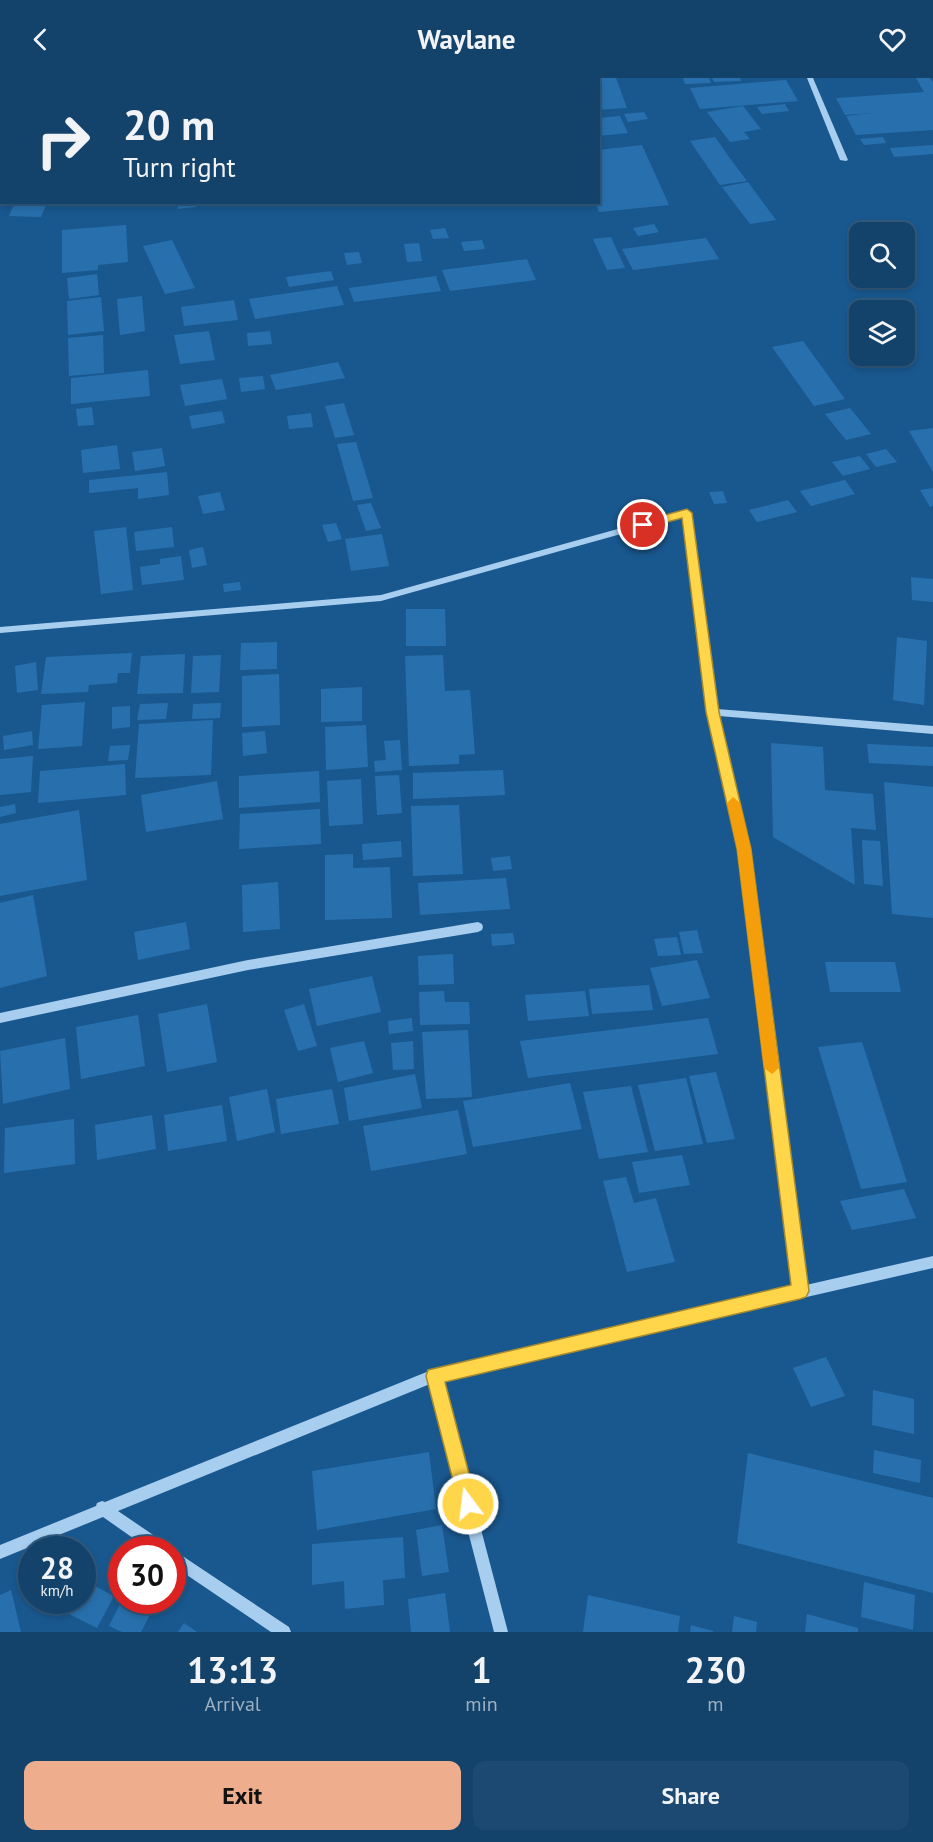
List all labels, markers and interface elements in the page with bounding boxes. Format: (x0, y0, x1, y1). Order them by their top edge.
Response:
text: Waylane (417, 22, 516, 56)
icon: back (24, 23, 57, 56)
icon: heart (876, 23, 909, 56)
text: 20 m (123, 97, 215, 152)
icon: right (24, 102, 102, 180)
text: Turn right (123, 150, 236, 184)
map controls (849, 222, 915, 366)
button: search (849, 222, 915, 288)
button: layers (849, 300, 915, 366)
pin (617, 499, 668, 550)
icon: arrive (626, 508, 659, 541)
position arrow (436, 1472, 500, 1536)
speed limit sign: 30 (108, 1536, 186, 1614)
text: 28 (40, 1548, 74, 1587)
text: km/h (41, 1581, 73, 1600)
text: 13:13 (187, 1646, 278, 1693)
text: 1 (471, 1646, 492, 1693)
text: 230 (685, 1646, 746, 1693)
text: Arrival (205, 1691, 261, 1717)
text: min (465, 1691, 498, 1717)
text: m (707, 1691, 724, 1717)
button: Exit (24, 1761, 461, 1830)
button: Share (473, 1761, 909, 1830)

